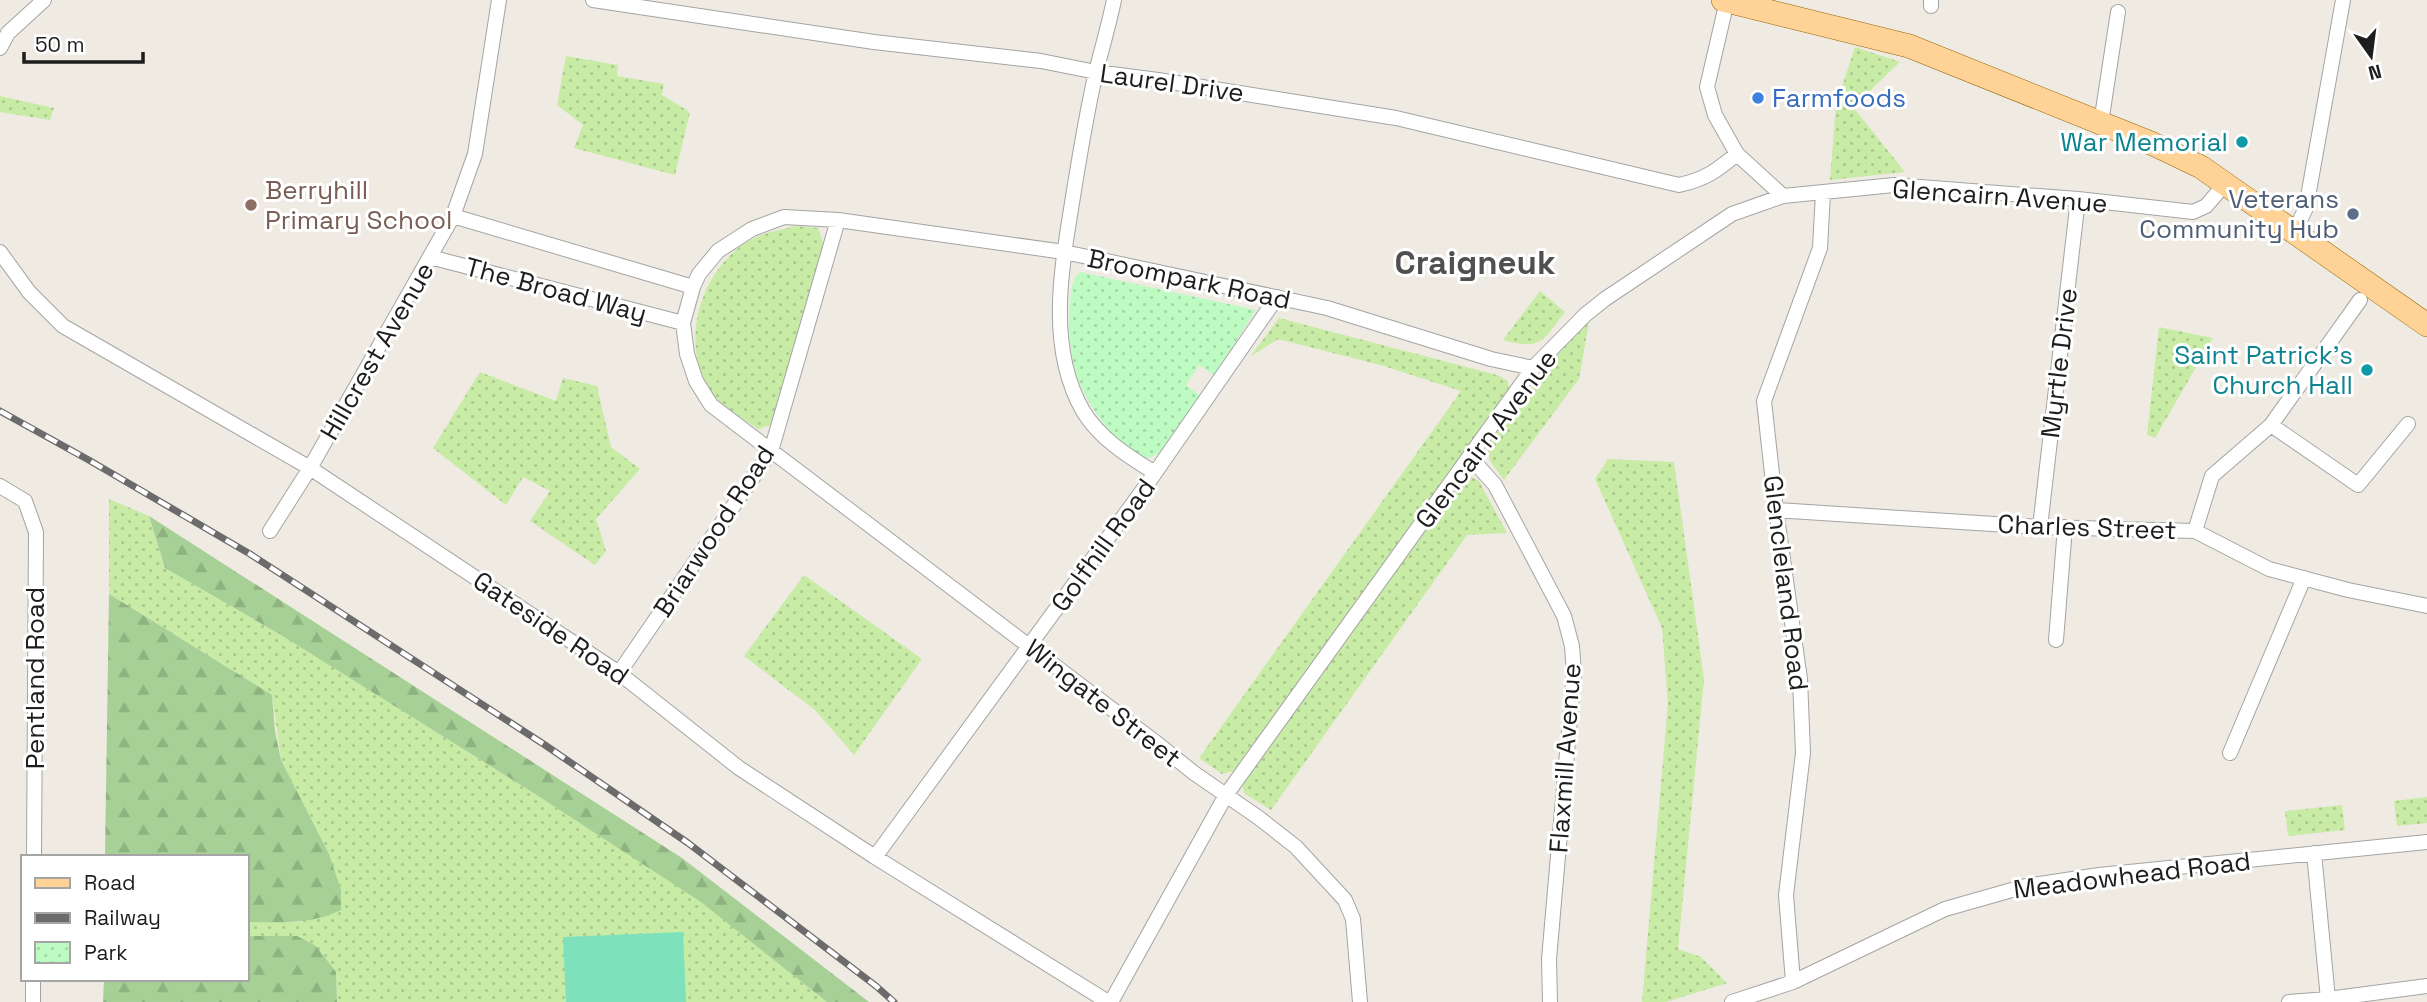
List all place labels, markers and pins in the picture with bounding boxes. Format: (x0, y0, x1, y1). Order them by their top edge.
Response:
place label: Farmfoods (1772, 81, 1906, 115)
marker: Farmfoods (1750, 90, 1766, 106)
place label: War Memorial (2060, 125, 2228, 159)
marker: War Memorial (2234, 134, 2250, 150)
place label: Berryhill Primary School (265, 173, 452, 237)
place label: Veterans Community Hub (2139, 182, 2339, 246)
marker: Berryhill Primary School (243, 197, 259, 213)
marker: Veterans Community Hub (2345, 206, 2361, 222)
place label: Saint Patrick's Church Hall (2174, 338, 2353, 402)
marker: Saint Patrick's Church Hall (2359, 362, 2375, 378)

